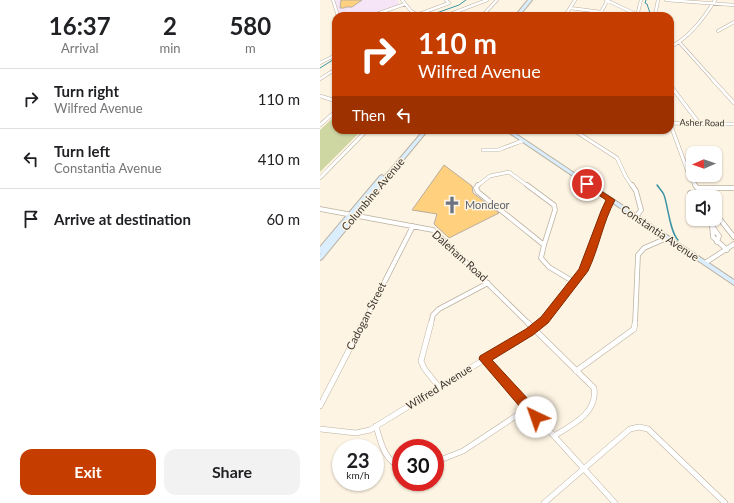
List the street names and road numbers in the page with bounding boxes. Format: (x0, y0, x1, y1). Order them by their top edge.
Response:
street label: Asher Road (679, 117, 725, 128)
street label: Columbine Avenue (338, 155, 407, 233)
street label: Constantia Avenue (619, 202, 702, 264)
street label: Daleham Road (430, 227, 491, 284)
street label: Cadogan Street (343, 280, 388, 352)
street label: Wilfred Avenue (403, 361, 474, 412)

